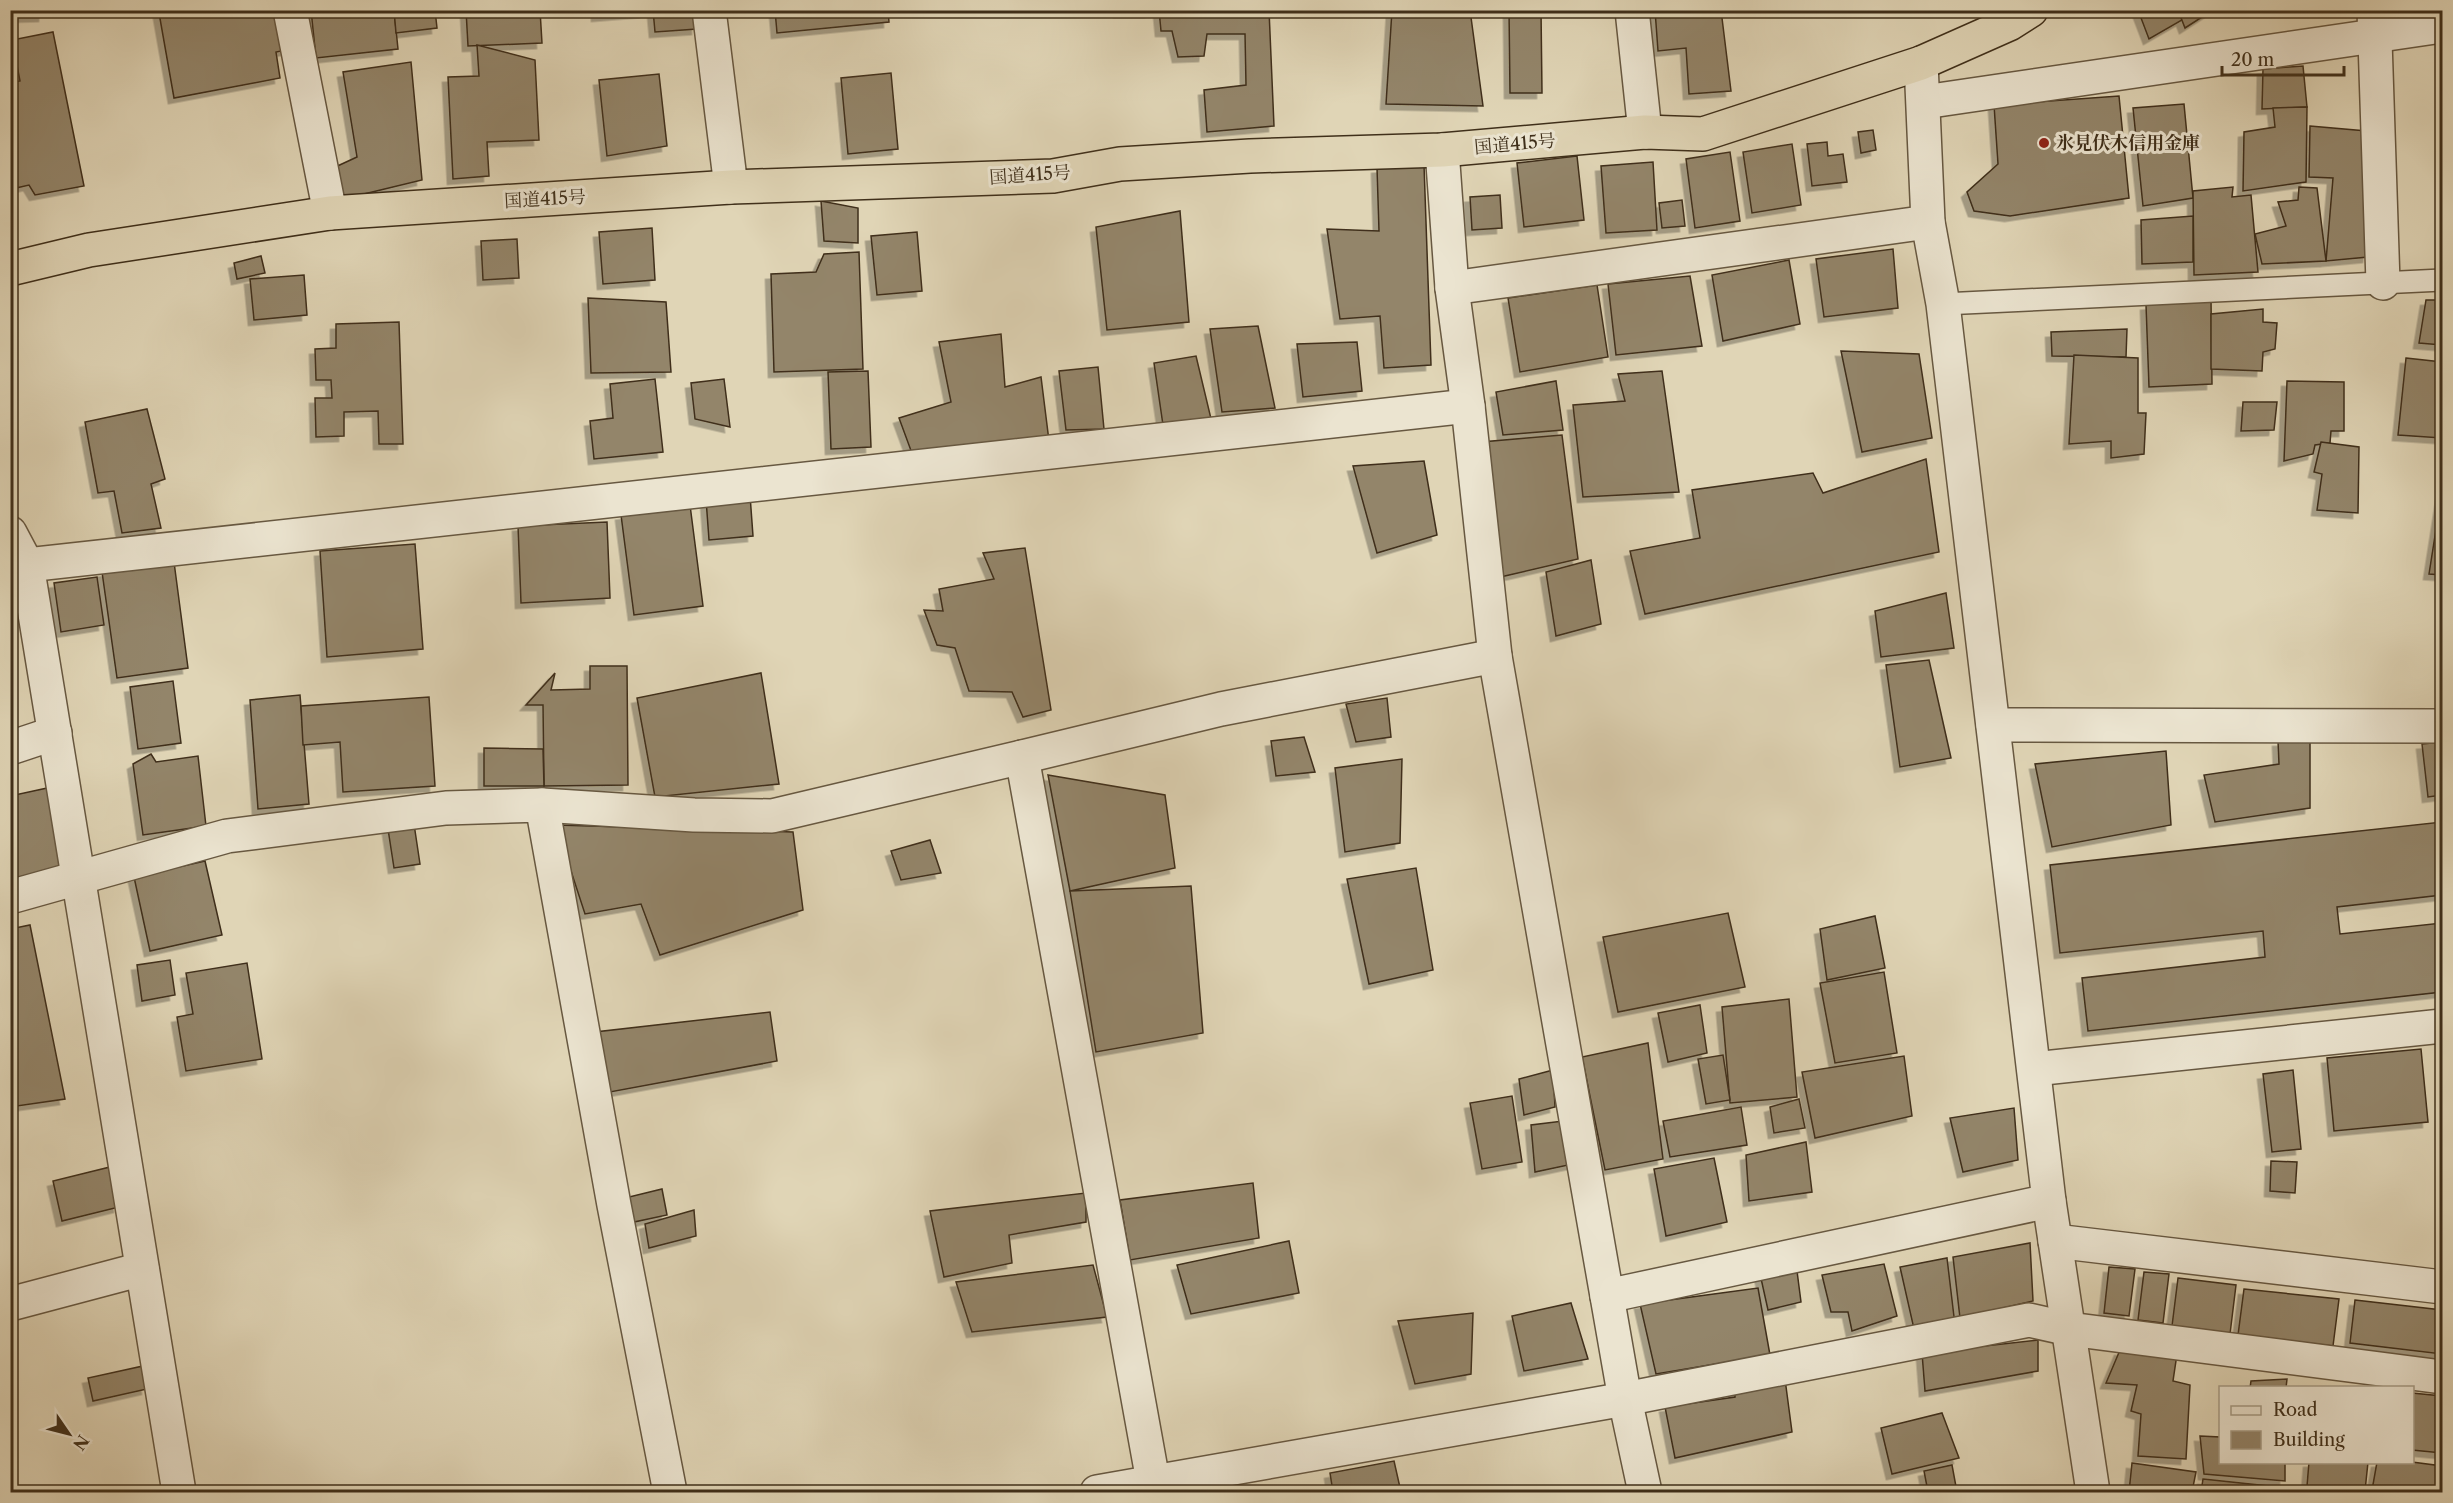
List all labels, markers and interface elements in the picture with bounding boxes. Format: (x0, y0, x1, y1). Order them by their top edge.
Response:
scale bar (2222, 39, 2344, 77)
text: 20 m (2231, 49, 2275, 71)
street label: 国道415号 (1473, 129, 1557, 159)
place label: 氷見伏木信用金庫 (2056, 132, 2200, 154)
marker: 氷見伏木信用金庫 (2037, 136, 2051, 150)
street label: 国道415号 (988, 161, 1072, 189)
street label: 国道415号 (504, 186, 586, 212)
legend (2219, 1386, 2414, 1464)
text: Road (2273, 1399, 2318, 1421)
north arrow (39, 1404, 99, 1464)
text: Building (2273, 1429, 2345, 1451)
text: N (69, 1431, 93, 1454)

